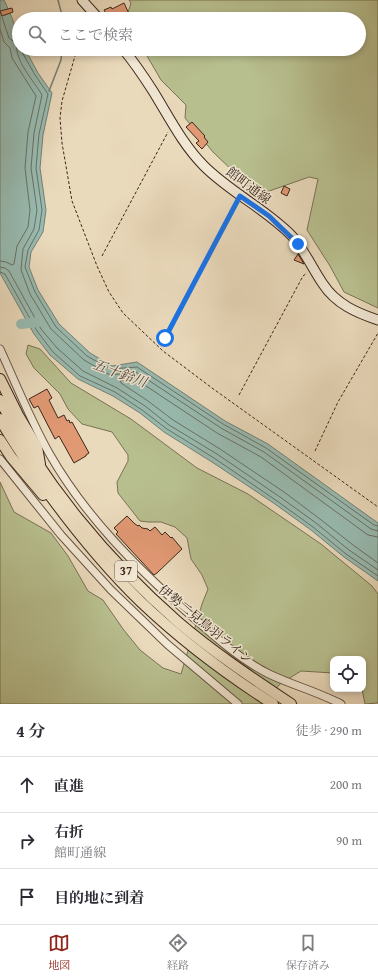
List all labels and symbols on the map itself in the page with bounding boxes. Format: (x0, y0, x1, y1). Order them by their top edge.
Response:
street label: 館町通線 (222, 162, 275, 209)
route end (289, 235, 307, 253)
route start (156, 329, 174, 347)
water label: 五十鈴川 (90, 354, 152, 393)
road number: 37 (115, 561, 137, 581)
street label: 伊勢二見鳥羽ライン (154, 580, 257, 668)

